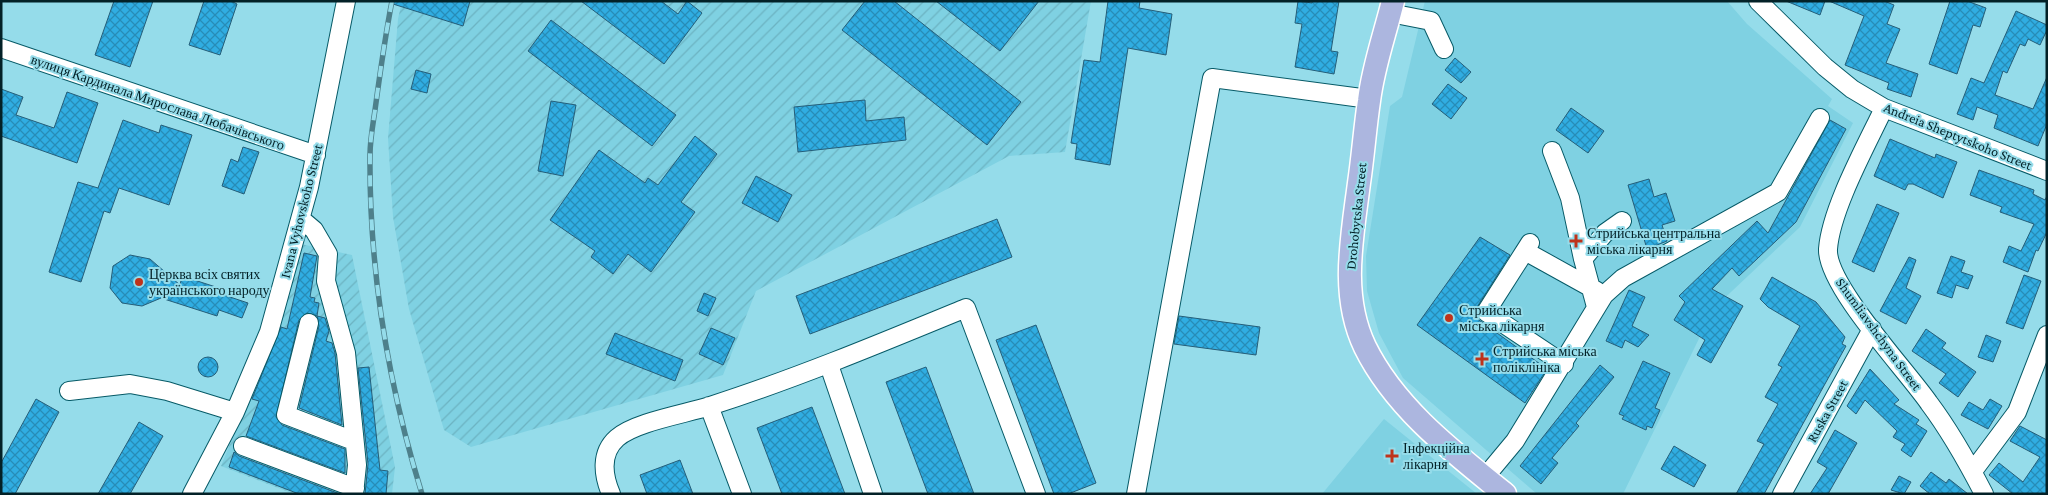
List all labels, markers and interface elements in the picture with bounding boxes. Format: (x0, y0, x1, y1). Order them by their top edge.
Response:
street label: вулиця Кардинала Мирослава Любачівського (29, 51, 287, 153)
street label: Andreia Sheptytskoho Street (1882, 99, 2035, 173)
street label: Ivana Vyhovskoho Street (277, 142, 325, 280)
street label: Drohobytska Street (1342, 161, 1370, 270)
place label: Стрийська центральна міська лікарня (1587, 225, 1721, 257)
marker: Стрийська центральна міська лікарня (1569, 234, 1583, 248)
place label: Церква всіх святих українського народу (149, 266, 270, 298)
street label: Shumliavshchyna Street (1833, 275, 1925, 394)
marker: Церква всіх святих українського народу (133, 276, 145, 288)
place label: Стрийська міська лікарня (1459, 302, 1545, 334)
marker: Стрийська міська лікарня (1443, 312, 1455, 324)
place label: Стрийська міська поліклініка (1493, 343, 1597, 375)
marker: Стрийська міська поліклініка (1475, 352, 1489, 366)
street label: Ruska Street (1803, 377, 1851, 445)
place label: Інфекційна лікарня (1403, 440, 1471, 472)
marker: Інфекційна лікарня (1385, 449, 1399, 463)

